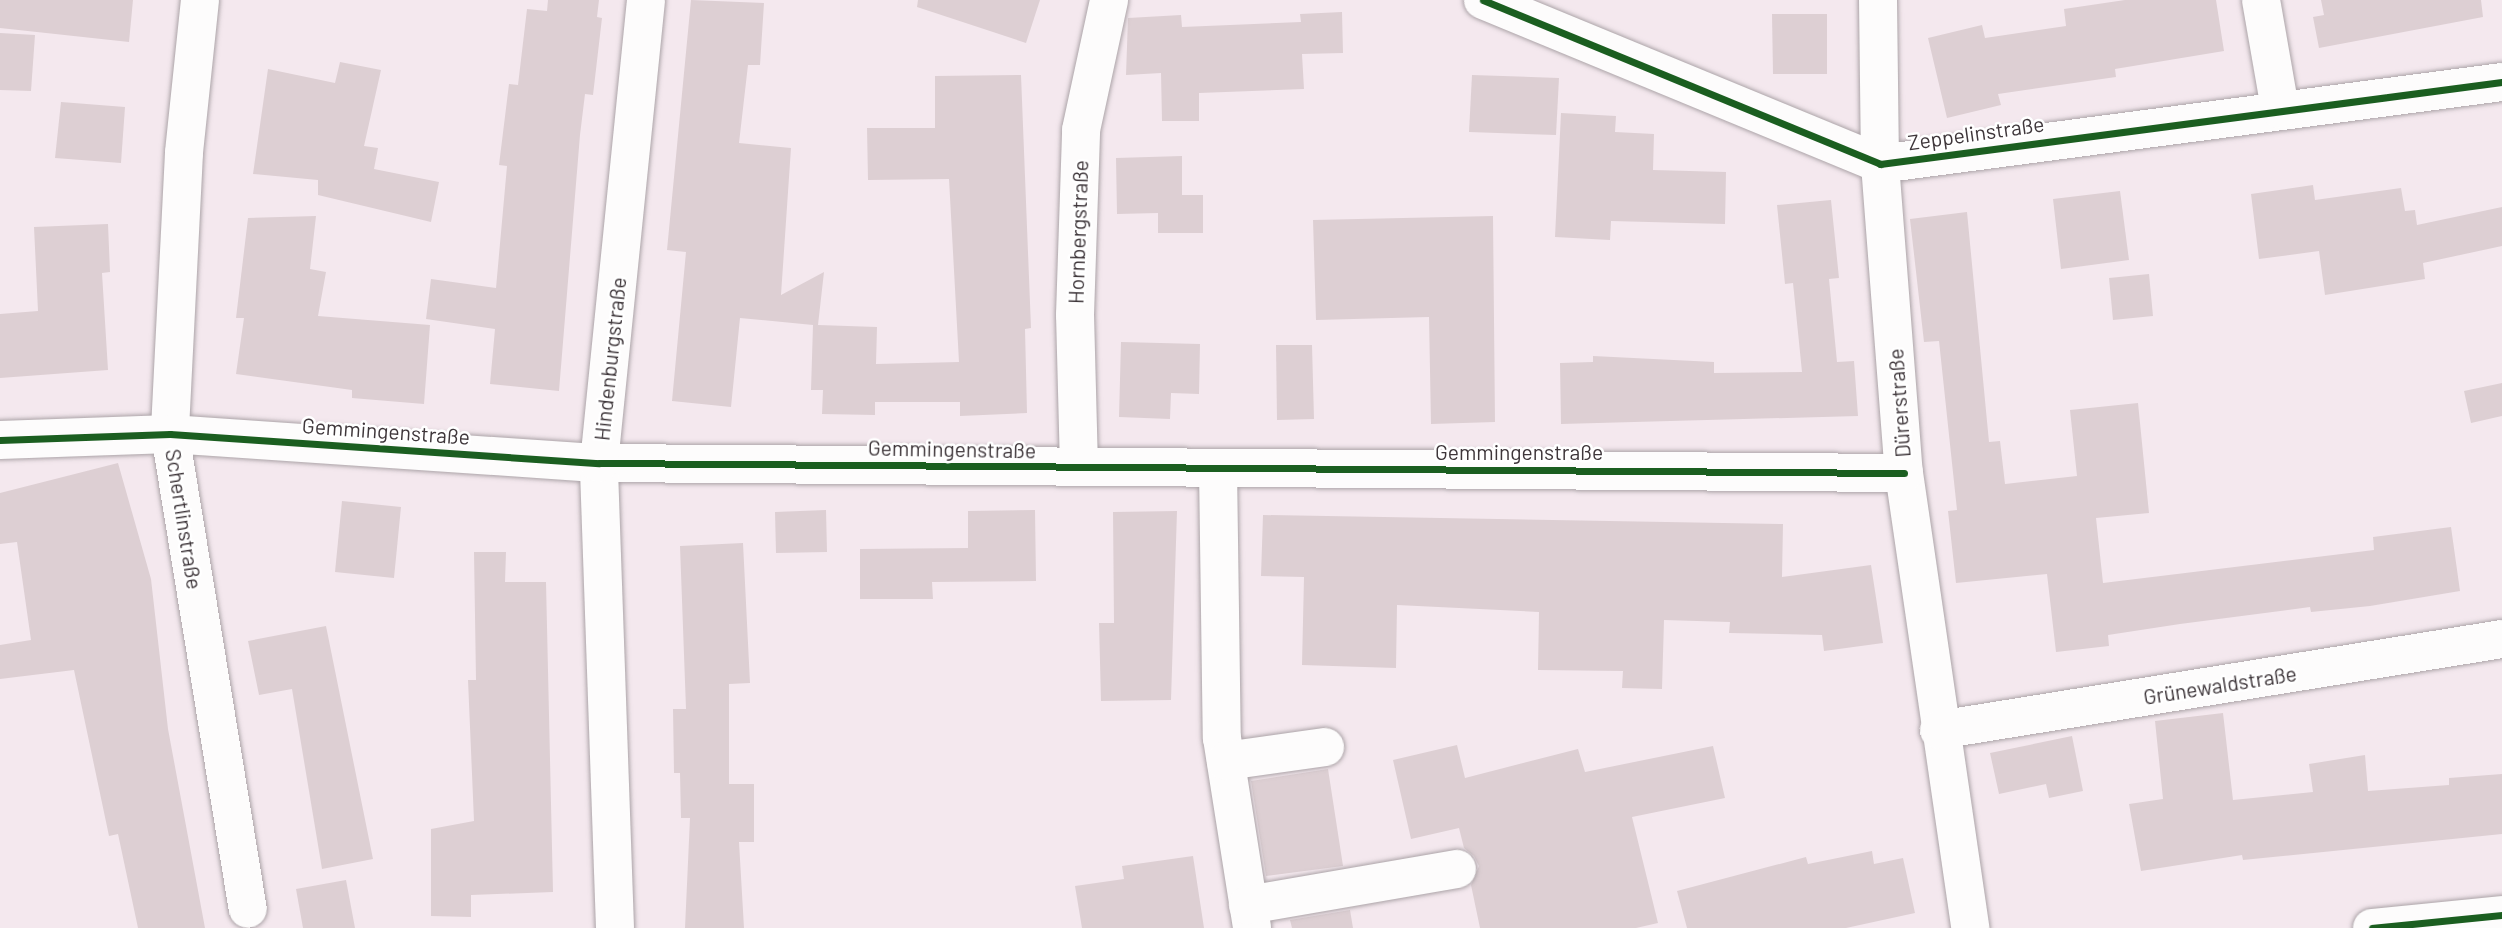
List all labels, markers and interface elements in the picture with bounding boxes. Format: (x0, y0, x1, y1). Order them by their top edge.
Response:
street label: Zeppelinstraße (1906, 111, 2046, 155)
street label: Hornbergstraße (1063, 160, 1093, 304)
street label: Hindenburgstraße (589, 276, 631, 442)
street label: Dürerstraße (1883, 348, 1915, 458)
street label: Gemmingenstraße (301, 413, 471, 449)
street label: Gemmingenstraße (868, 435, 1036, 463)
street label: Gemmingenstraße (1435, 439, 1603, 465)
street label: Schertlinstraße (160, 447, 208, 591)
street label: Grünewaldstraße (2142, 660, 2298, 710)

